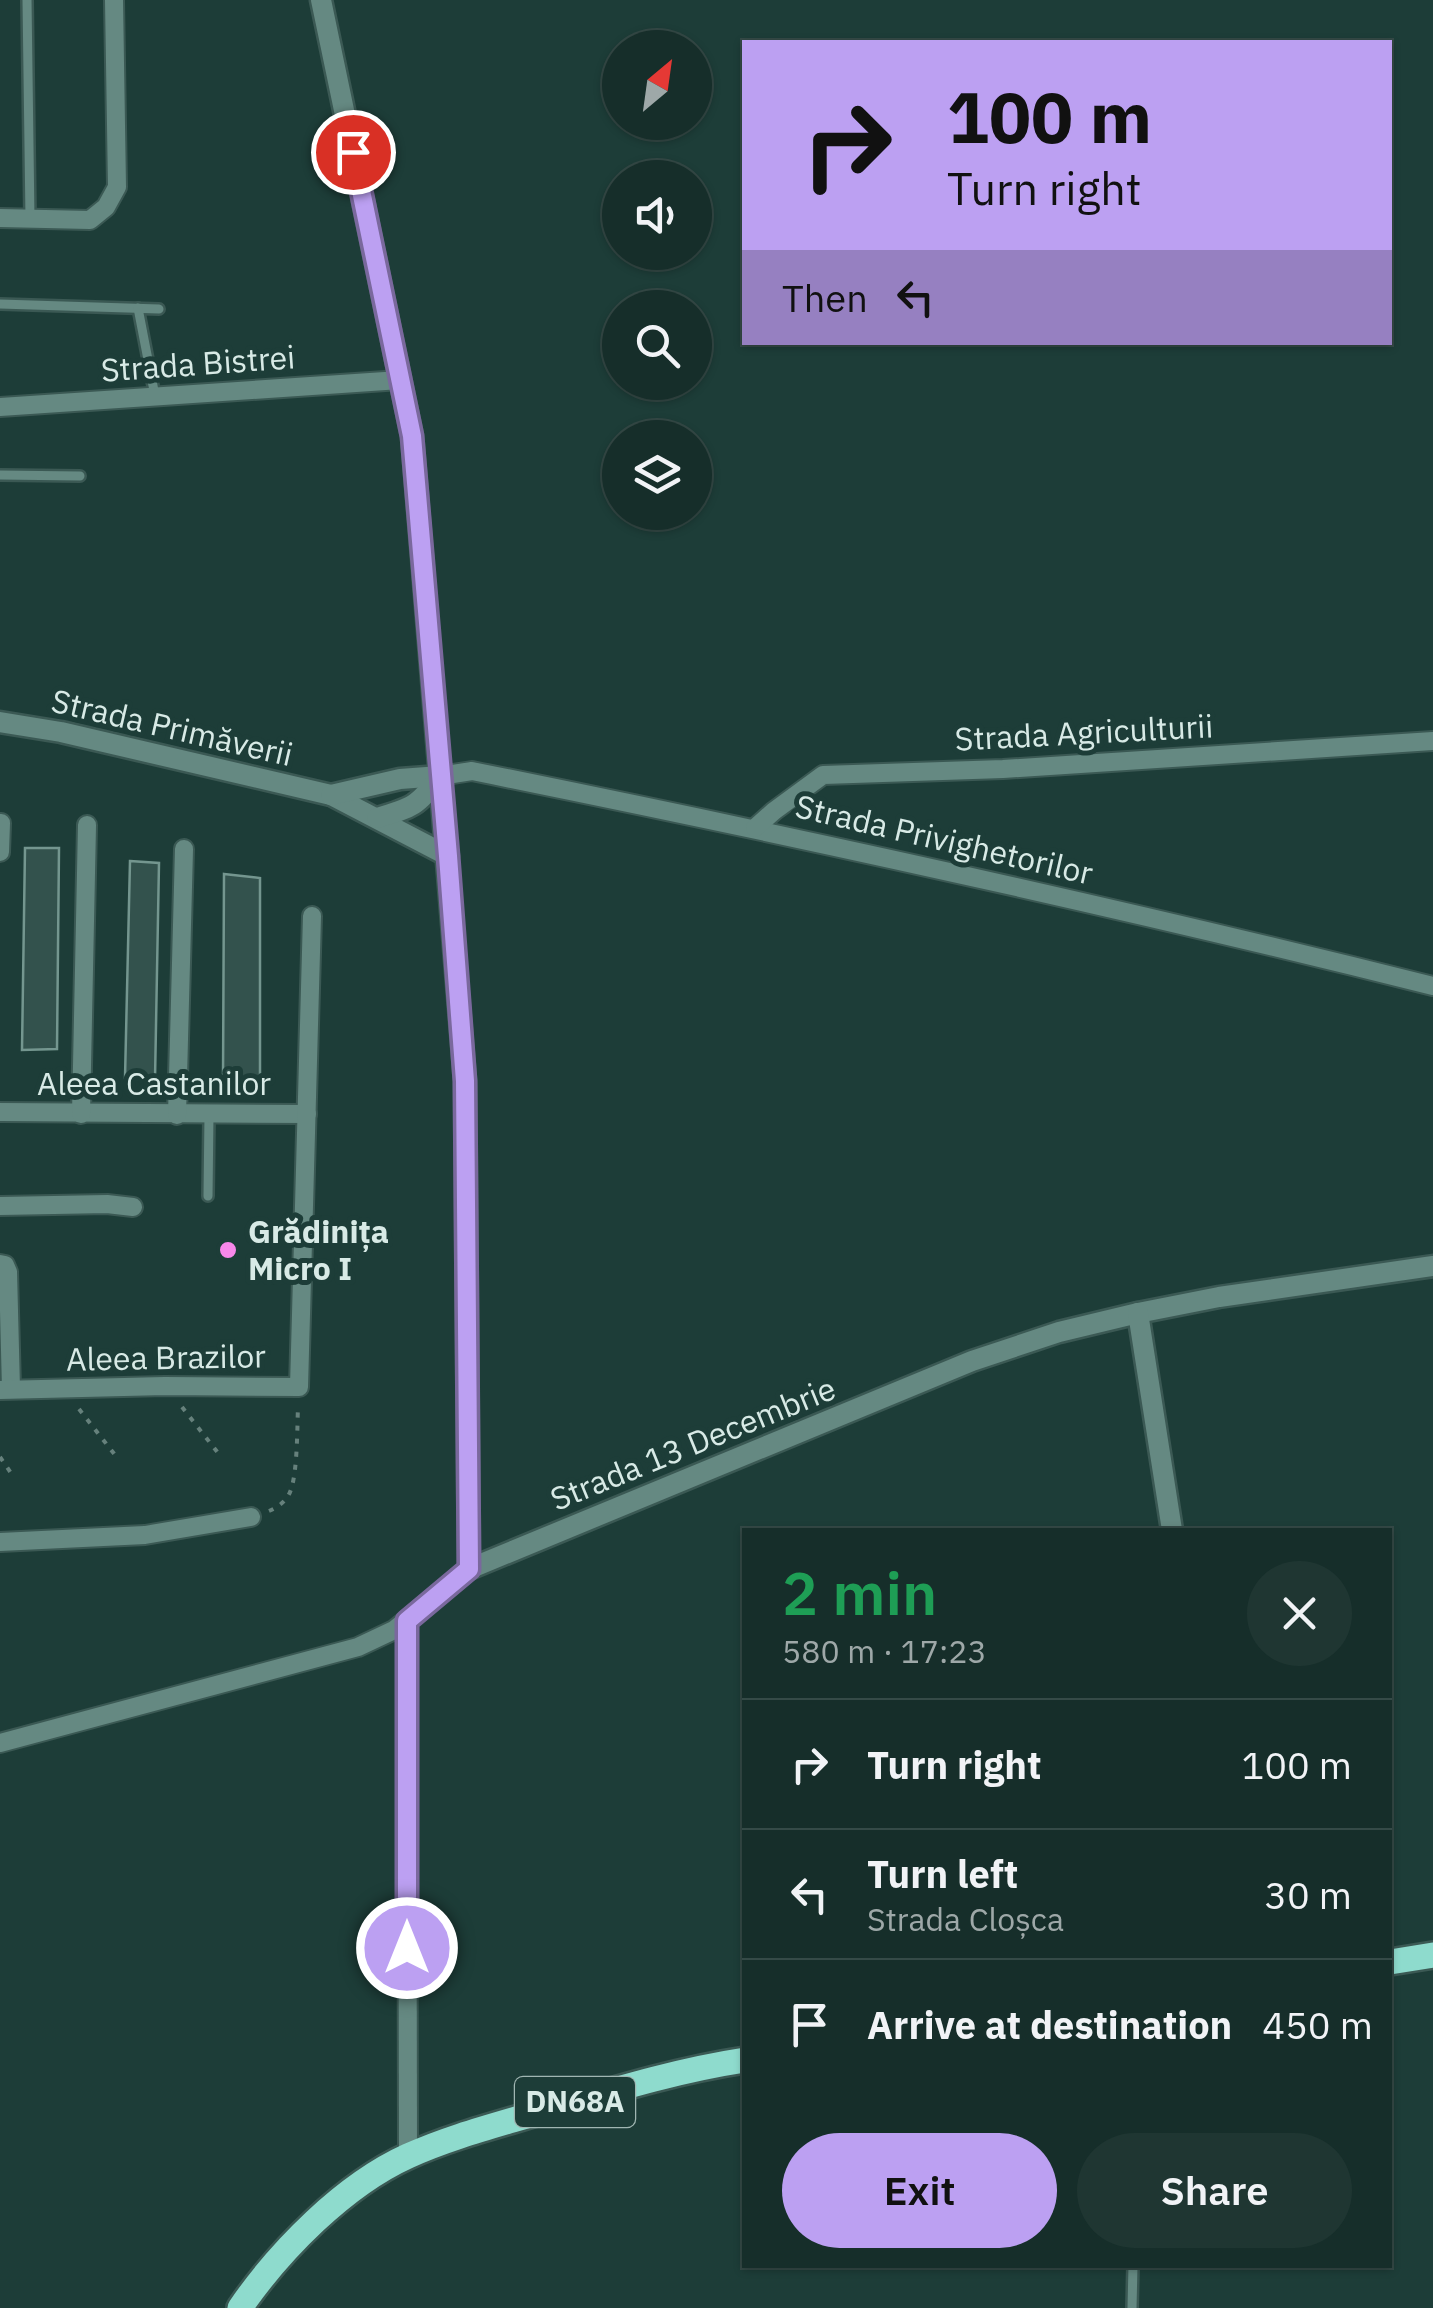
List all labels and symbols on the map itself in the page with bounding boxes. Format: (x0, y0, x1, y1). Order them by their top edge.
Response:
north arrow (602, 30, 712, 140)
pin (311, 110, 396, 195)
street label: Strada Bistrei (100, 335, 296, 391)
street label: Strada Primăverii (48, 679, 297, 775)
street label: Strada Agriculturii (954, 704, 1214, 760)
street label: Strada Privighetorilor (791, 784, 1097, 894)
street label: Aleea Castanilor (37, 1062, 271, 1104)
place label: Grădinița Micro I (248, 1210, 389, 1289)
marker: Grădinița Micro I (217, 1239, 239, 1261)
street label: Aleea Brazilor (66, 1334, 266, 1380)
street label: Strada 13 Decembrie (544, 1367, 841, 1519)
position arrow (355, 1896, 459, 2000)
road number: DN68A (515, 2077, 635, 2127)

